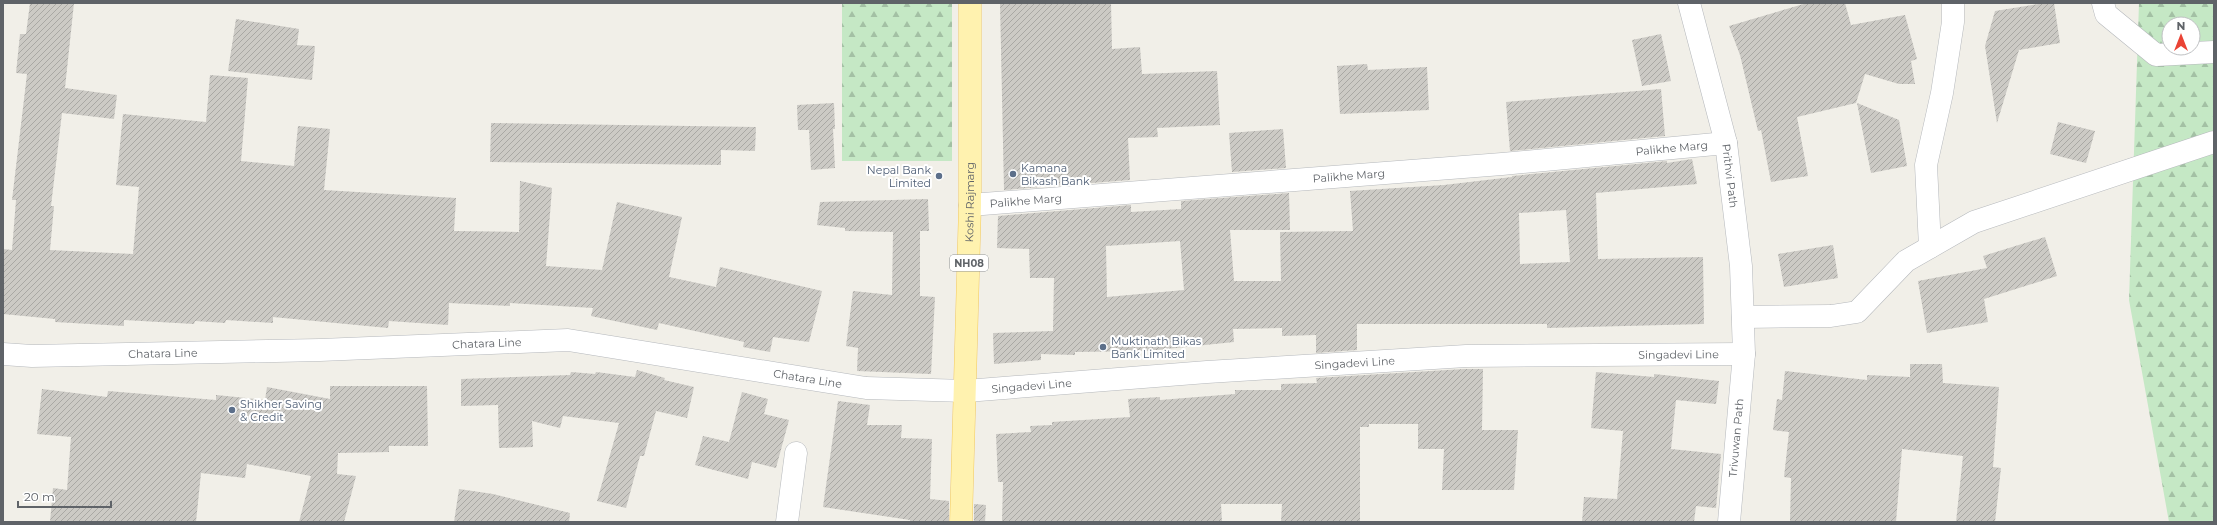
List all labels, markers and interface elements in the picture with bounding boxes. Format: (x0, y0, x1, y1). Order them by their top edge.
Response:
north arrow (2161, 16, 2201, 56)
text: N (2177, 19, 2185, 33)
street label: Palikhe Marg (1635, 138, 1708, 158)
street label: Prithvi Path (1719, 143, 1741, 209)
place label: Kamana Bikash Bank (1021, 161, 1090, 188)
street label: Koshi Rajmarg (962, 162, 977, 243)
place label: Nepal Bank Limited (867, 163, 931, 190)
street label: Palikhe Marg (1312, 166, 1386, 186)
marker: Kamana Bikash Bank (1008, 169, 1018, 179)
marker: Nepal Bank Limited (934, 171, 944, 181)
street label: Palikhe Marg (989, 191, 1063, 210)
road number: NH08 (950, 255, 988, 271)
place label: Muktinath Bikas Bank Limited (1111, 334, 1202, 361)
street label: Chatara Line (452, 335, 522, 352)
marker: Muktinath Bikas Bank Limited (1098, 342, 1108, 352)
street label: Chatara Line (128, 346, 198, 361)
street label: Singadevi Line (1638, 347, 1719, 362)
street label: Singadevi Line (1314, 353, 1396, 372)
street label: Chatara Line (772, 366, 843, 391)
street label: Singadevi Line (991, 376, 1073, 396)
place label: Shikher Saving & Credit (240, 397, 322, 424)
street label: Trivuwan Path (1726, 398, 1746, 478)
marker: Shikher Saving & Credit (227, 405, 237, 415)
scale bar (18, 483, 111, 509)
text: 20 m (24, 489, 55, 504)

